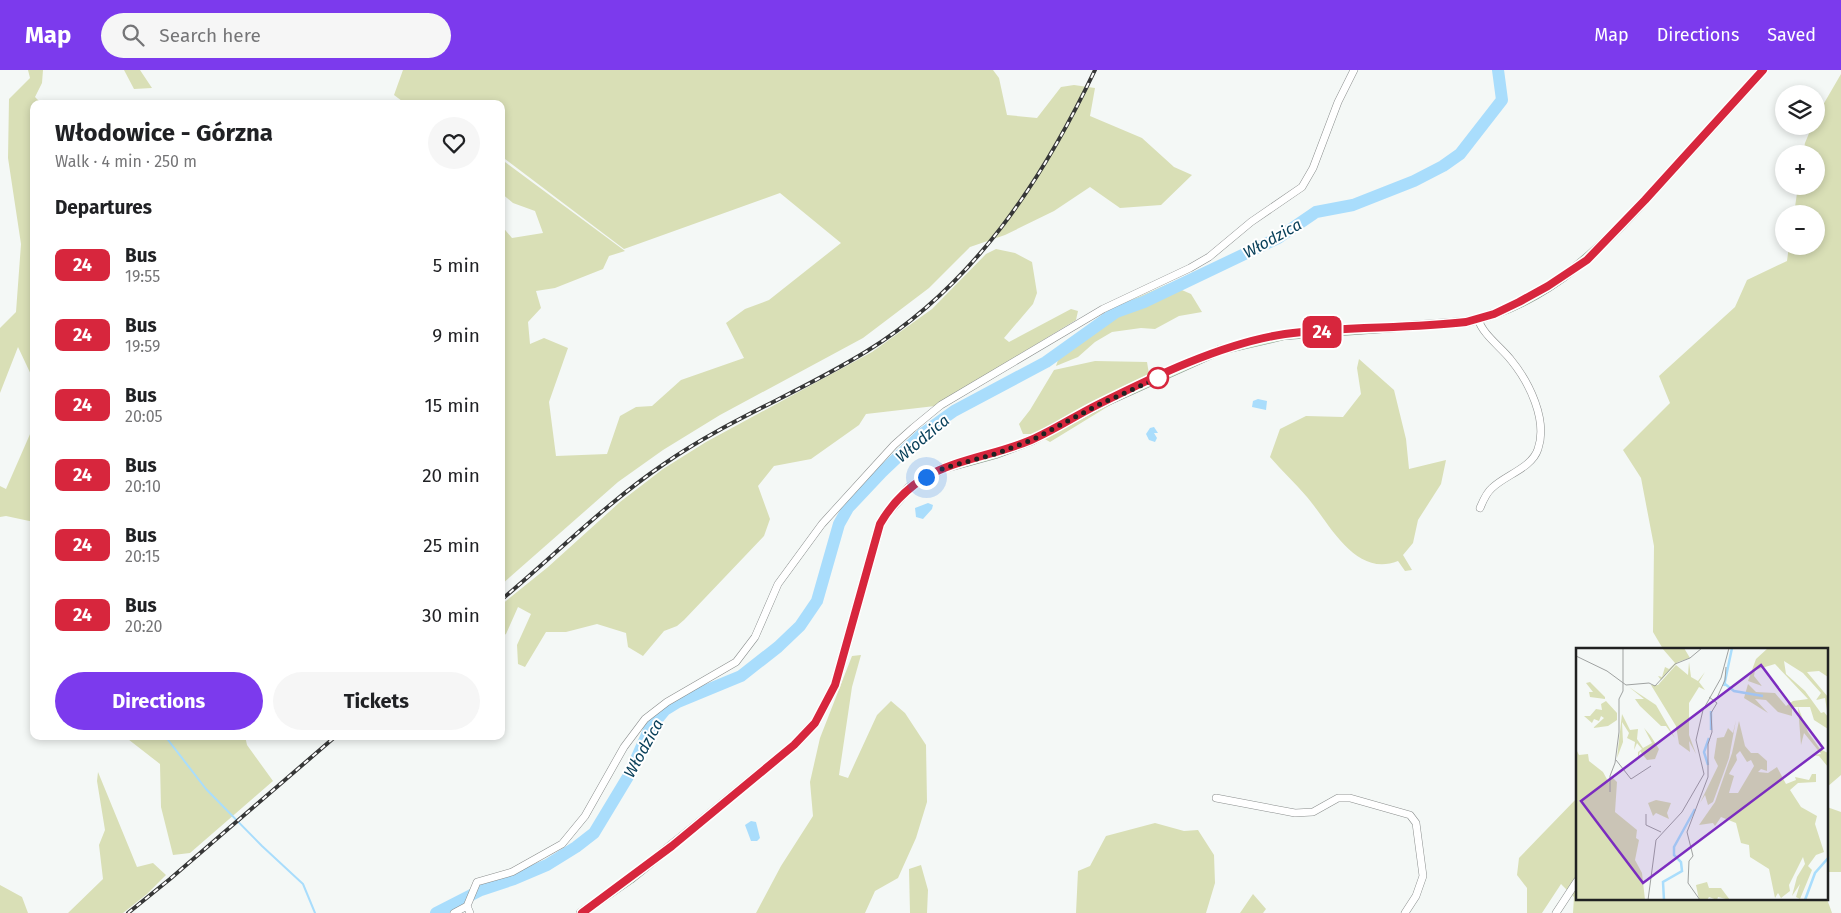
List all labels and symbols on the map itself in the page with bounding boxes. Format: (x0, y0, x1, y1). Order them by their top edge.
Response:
water label: Włodzica (1240, 215, 1305, 262)
line badge: 24 (1300, 316, 1344, 348)
unlabelled marker (1147, 367, 1169, 389)
water label: Włodzica (892, 411, 953, 466)
your location (914, 465, 939, 490)
inset map (1576, 648, 1828, 900)
water label: Włodzica (620, 716, 667, 781)

